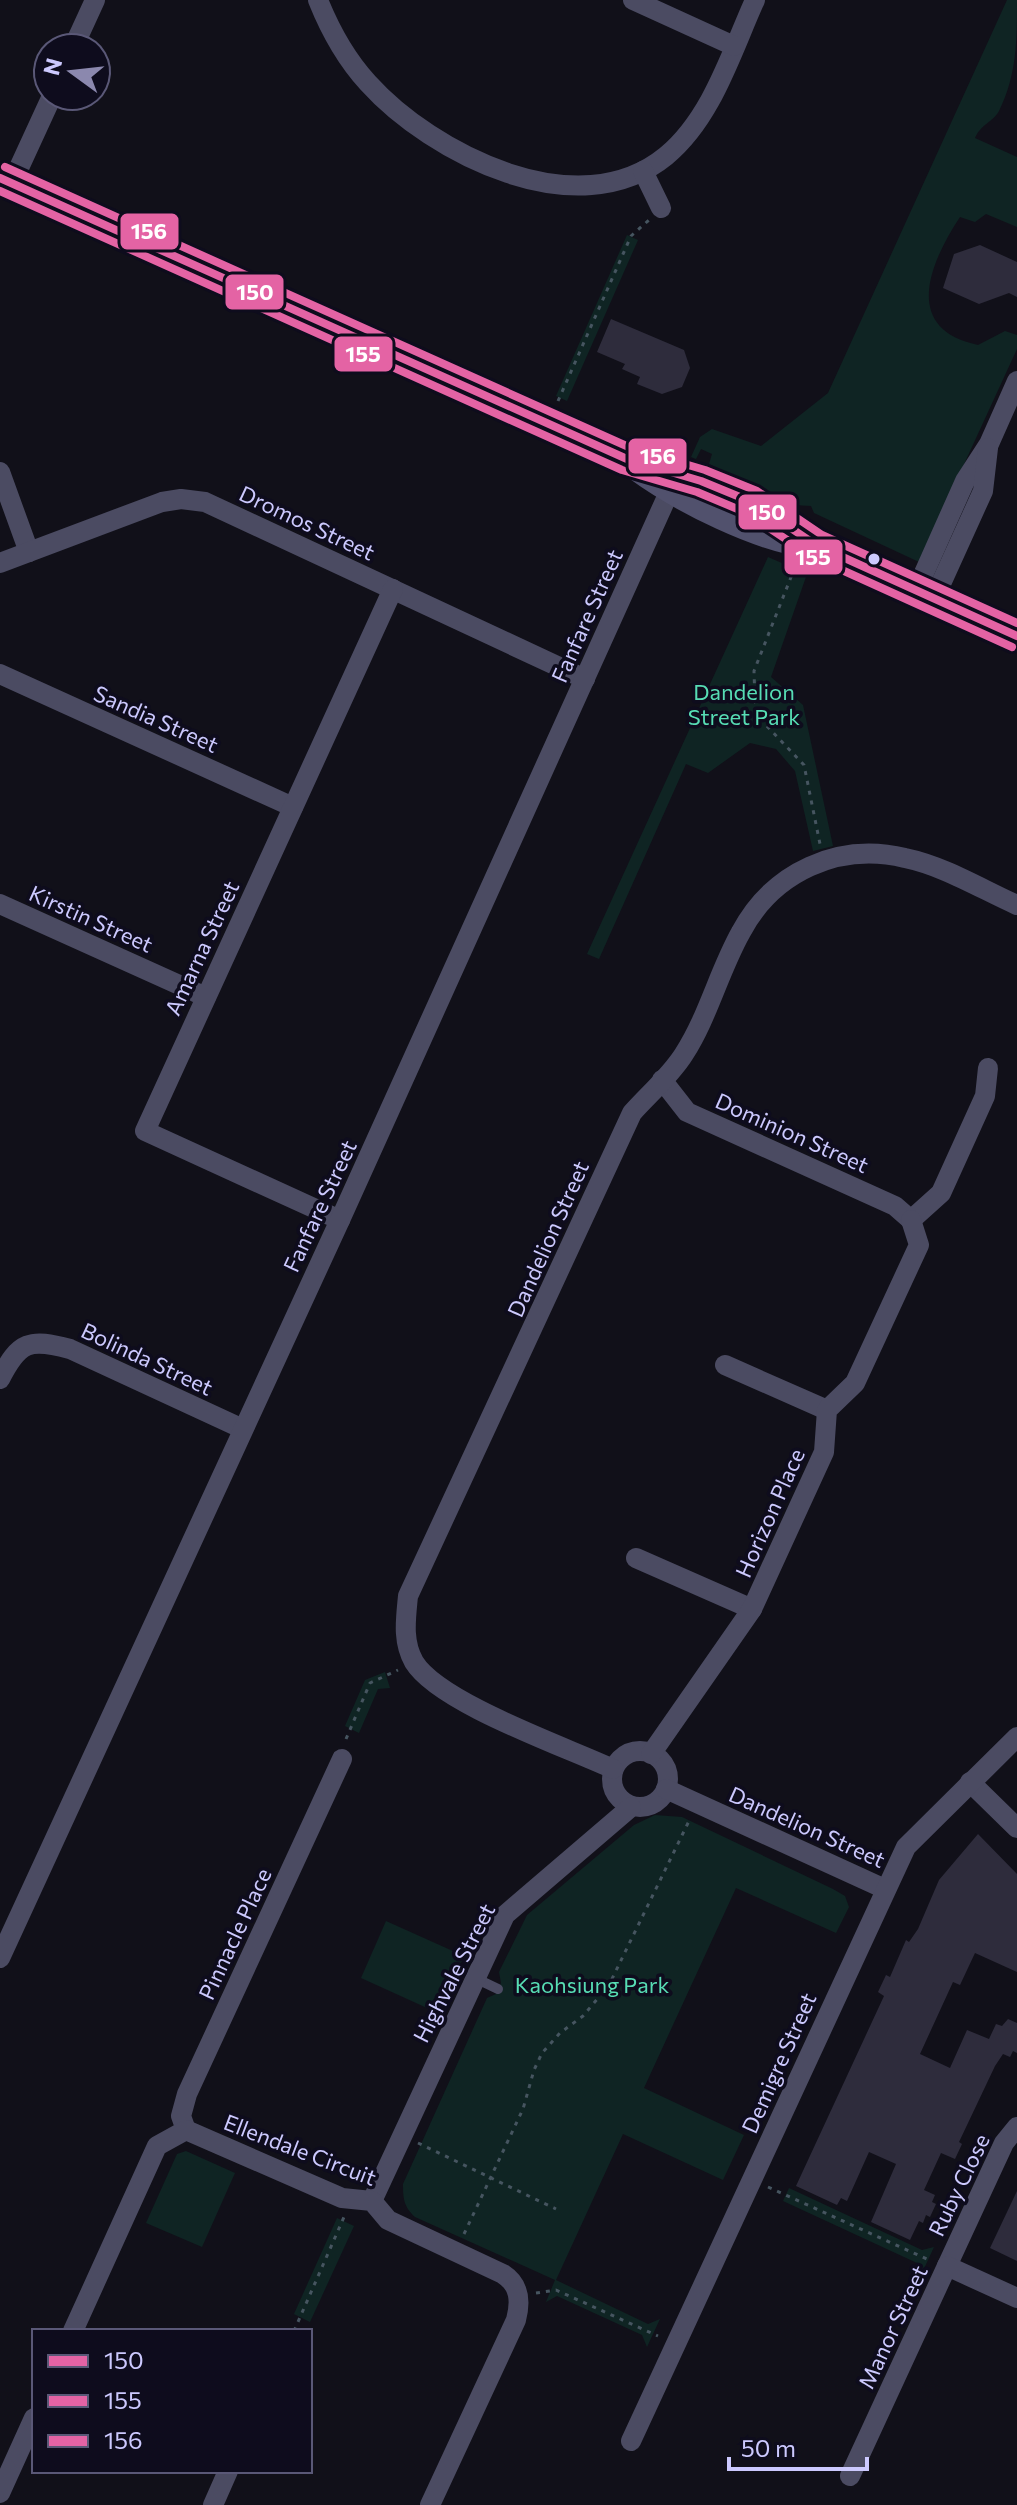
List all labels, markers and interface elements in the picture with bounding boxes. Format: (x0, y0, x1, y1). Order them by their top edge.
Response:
north arrow (32, 32, 112, 112)
text: N (37, 55, 67, 78)
line badge: 156 (119, 212, 180, 251)
text: 156 (131, 217, 167, 244)
line badge: 150 (224, 273, 285, 311)
text: 150 (236, 278, 274, 305)
line badge: 155 (333, 335, 394, 373)
text: 155 (345, 340, 381, 367)
line badge: 156 (627, 437, 688, 475)
text: 156 (640, 442, 676, 469)
street label: Dromos Street (235, 479, 379, 566)
line badge: 150 (737, 493, 798, 531)
text: 150 (748, 498, 786, 525)
line badge: 155 (783, 538, 844, 576)
text: 155 (795, 543, 831, 570)
street label: Fanfare Street (545, 545, 628, 686)
unlabelled marker (866, 551, 882, 567)
park label: Dandelion Street Park (688, 678, 800, 730)
street label: Sandia Street (90, 679, 223, 758)
street label: Amarna Street (159, 876, 244, 1019)
street label: Kirstin Street (25, 879, 157, 958)
street label: Dominion Street (712, 1087, 873, 1178)
street label: Fanfare Street (277, 1135, 362, 1276)
street label: Dandelion Street (501, 1157, 594, 1321)
street label: Bolinda Street (77, 1316, 217, 1401)
street label: Horizon Place (729, 1444, 810, 1581)
street label: Dandelion Street (725, 1780, 889, 1873)
street label: Pinnacle Place (192, 1864, 277, 2004)
street label: Highvale Street (407, 1899, 500, 2047)
park label: Kaohsiung Park (515, 1971, 669, 1998)
street label: Demigre Street (736, 1988, 822, 2137)
street label: Ellendale Circuit (220, 2108, 380, 2191)
street label: Ruby Close (922, 2129, 995, 2240)
street label: Manor Street (852, 2261, 933, 2393)
legend (32, 2329, 312, 2473)
text: 150 (104, 2345, 144, 2374)
text: 155 (104, 2385, 142, 2414)
scale bar (729, 2421, 867, 2471)
text: 156 (104, 2425, 143, 2454)
text: 50 m (741, 2433, 796, 2462)

